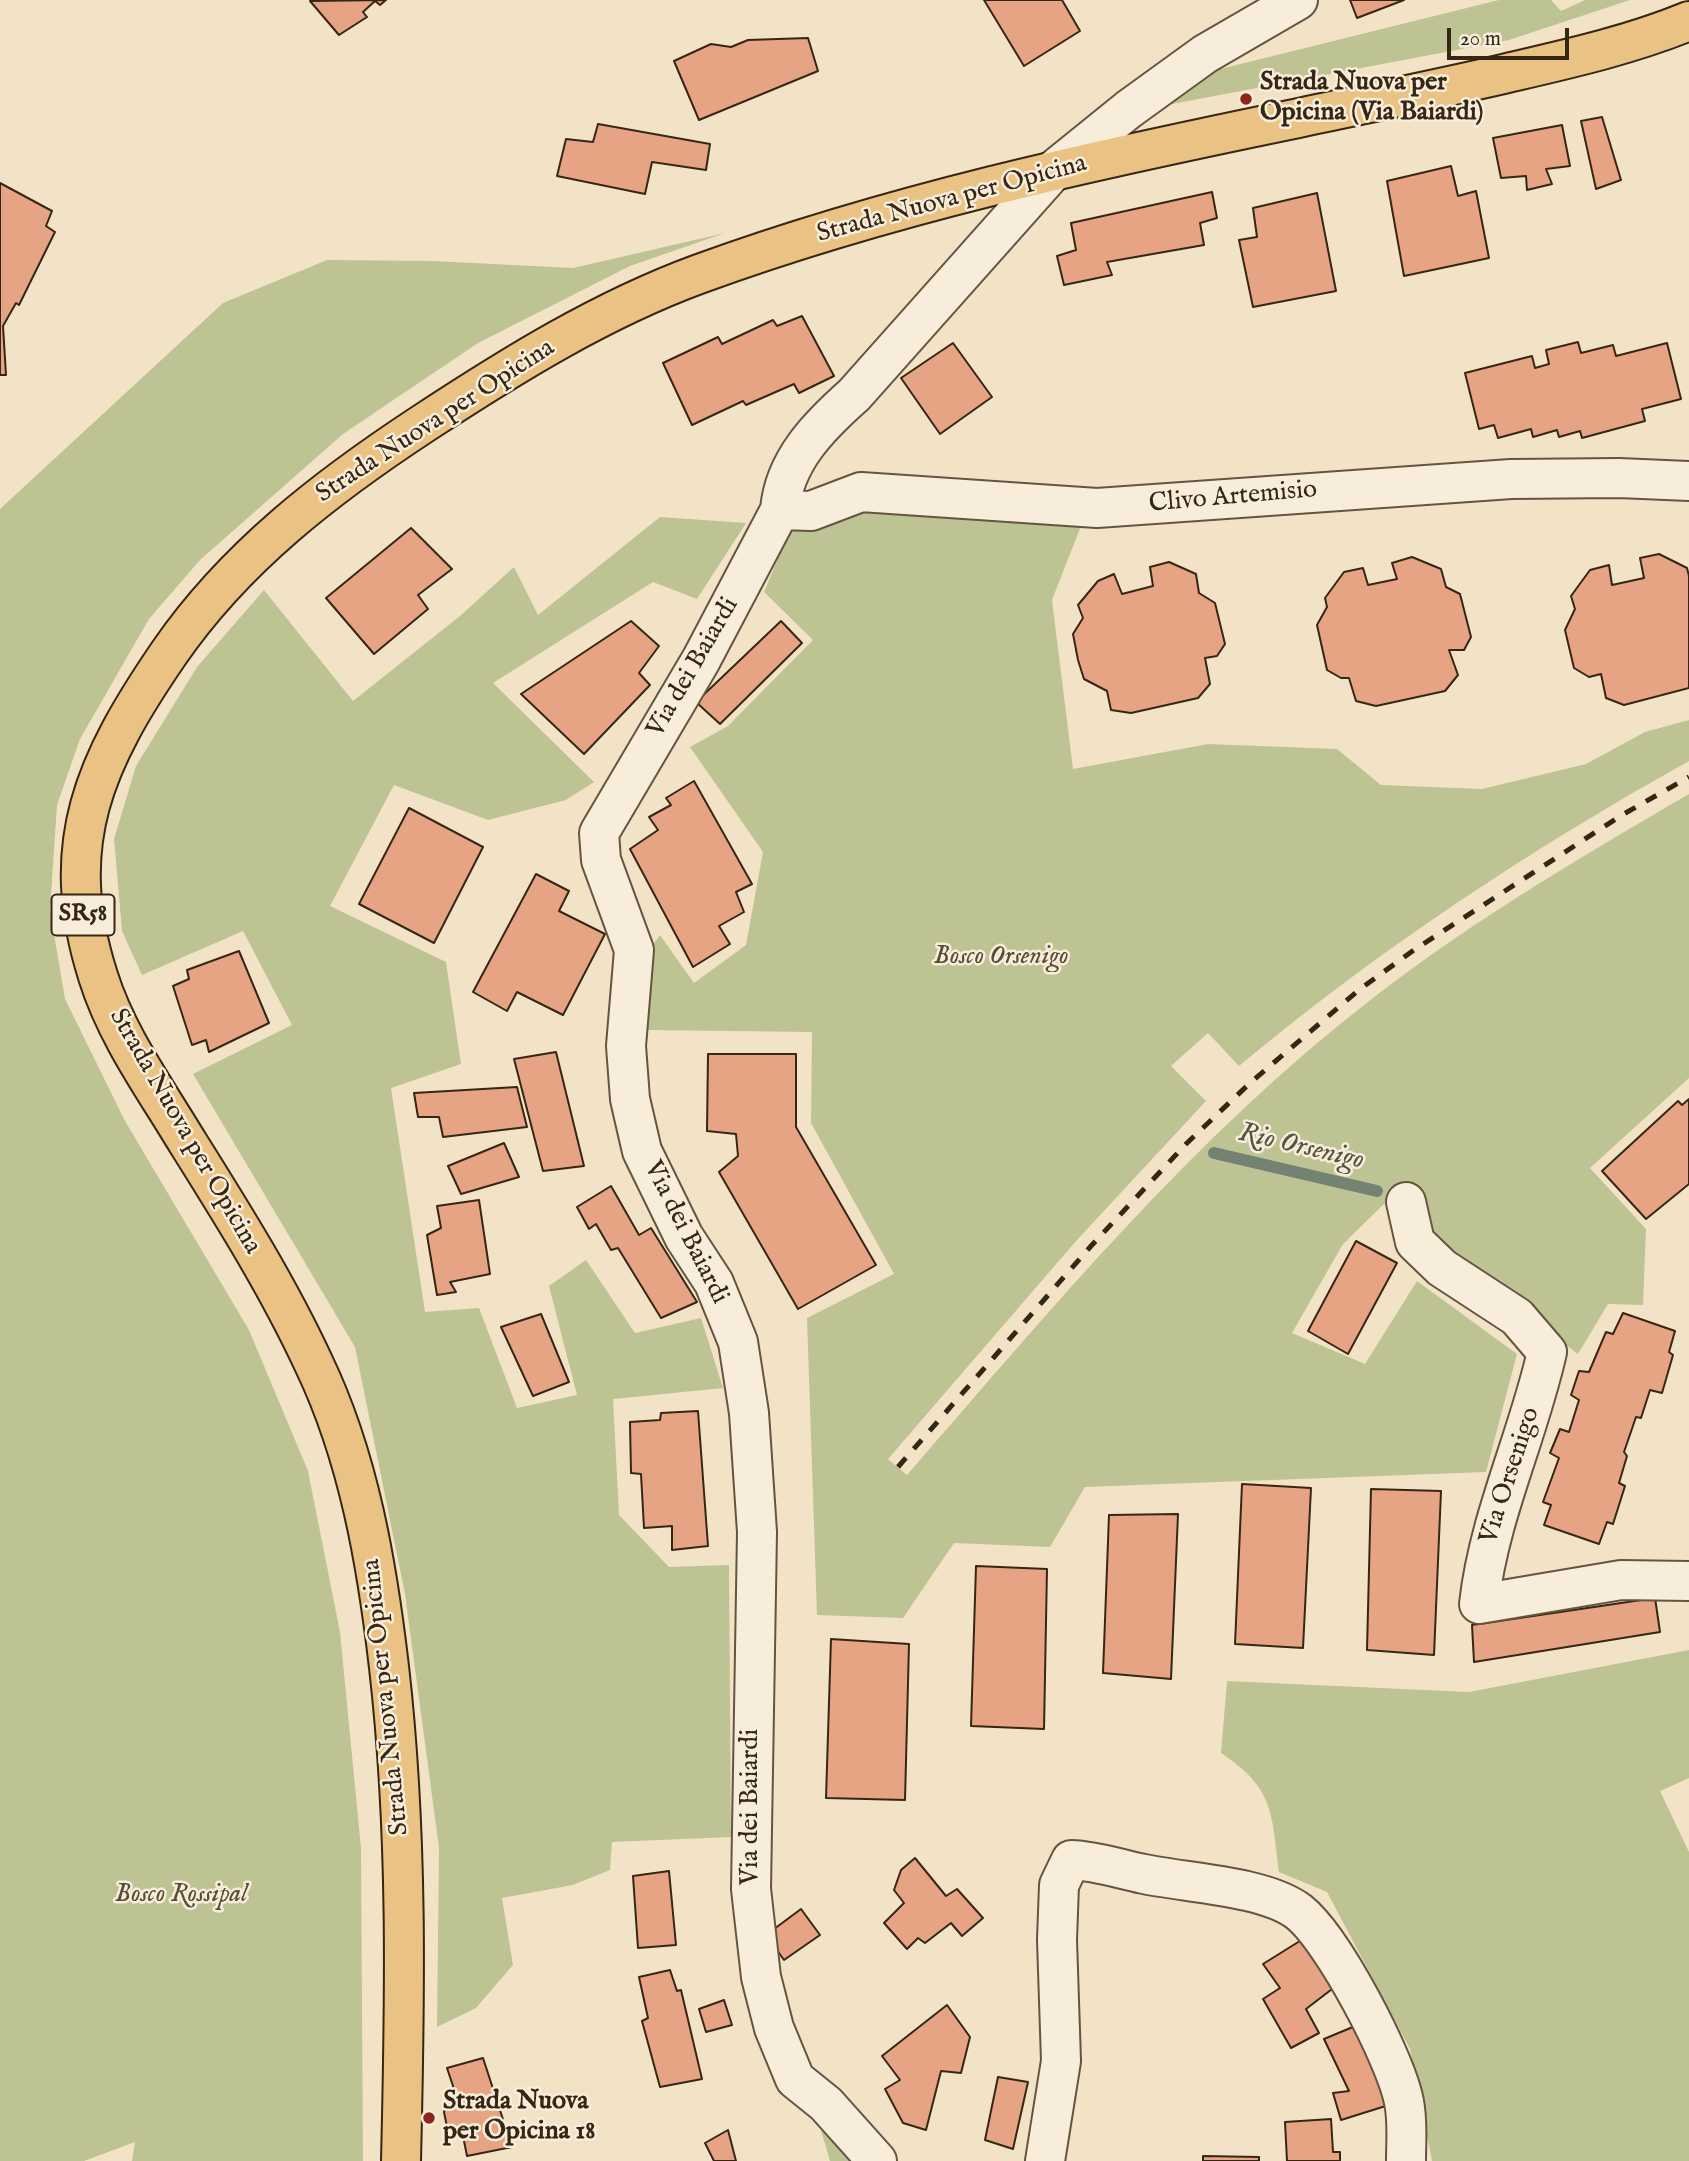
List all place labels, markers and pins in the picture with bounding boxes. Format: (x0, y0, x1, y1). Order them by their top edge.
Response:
place label: Strada Nuova per Opicina (Via Baiardi) (1260, 68, 1483, 130)
marker: Strada Nuova per Opicina (Via Baiardi) (1238, 91, 1254, 107)
place label: Strada Nuova per Opicina 18 (443, 2087, 595, 2148)
marker: Strada Nuova per Opicina 18 (421, 2110, 437, 2126)

